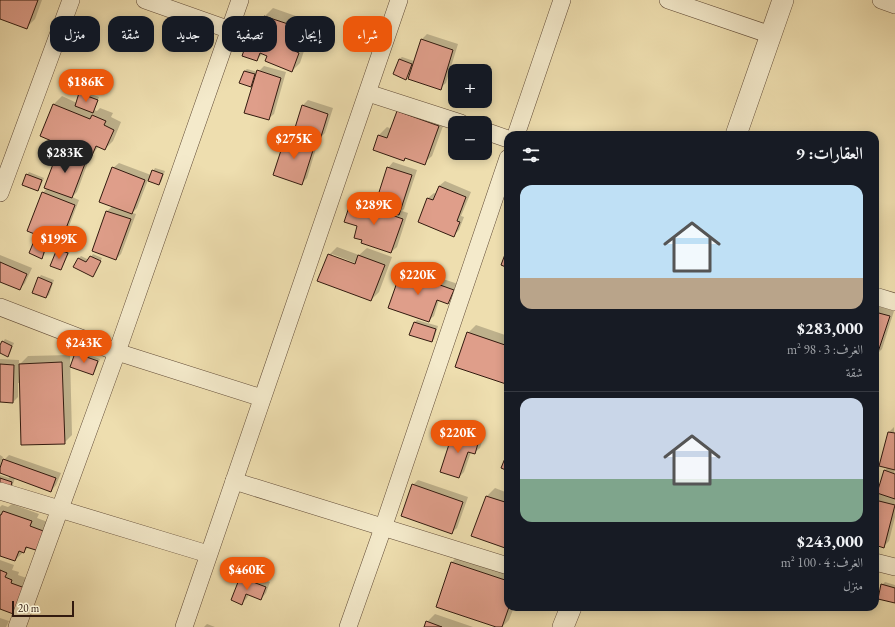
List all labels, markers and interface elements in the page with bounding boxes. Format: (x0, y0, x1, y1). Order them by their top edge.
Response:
chip: منزل (50, 16, 100, 52)
chip: شقة (108, 16, 154, 52)
chip: جديد (162, 16, 214, 52)
chip: تصفية (222, 16, 277, 52)
chip: إيجار (285, 16, 335, 52)
chip: شراء (343, 16, 392, 52)
map controls (448, 64, 492, 160)
button: + (448, 64, 492, 108)
pin: $186K (58, 69, 114, 103)
text: $186K (68, 73, 104, 90)
button: − (448, 116, 492, 160)
pin: $275K (266, 126, 322, 160)
text: $275K (276, 130, 312, 147)
pin: $283K (37, 140, 93, 174)
text: العقارات: 9 (796, 142, 863, 164)
text: $283K (47, 144, 83, 161)
icon: filters (520, 144, 542, 166)
pin: $289K (346, 192, 402, 226)
text: $289K (356, 196, 392, 213)
icon: home (656, 211, 728, 283)
pin: $199K (31, 226, 87, 260)
text: $199K (41, 230, 77, 247)
pin: $220K (390, 262, 446, 296)
text: $220K (400, 266, 436, 283)
text: $283,000 (797, 317, 863, 339)
pin: $243K (56, 330, 112, 364)
text: $243K (66, 334, 102, 351)
text: الغرف: 3 · 98 m² (787, 341, 863, 358)
text: شقة (846, 364, 863, 381)
pin: $220K (430, 420, 486, 454)
text: $220K (440, 424, 476, 441)
icon: home (656, 424, 728, 496)
text: $243,000 (797, 530, 863, 552)
text: الغرف: 4 · 100 m² (781, 554, 863, 571)
pin: $460K (219, 557, 275, 591)
text: $460K (229, 561, 265, 578)
text: منزل (843, 577, 863, 594)
scale bar (12, 599, 74, 618)
text: 20 m (18, 601, 39, 615)

